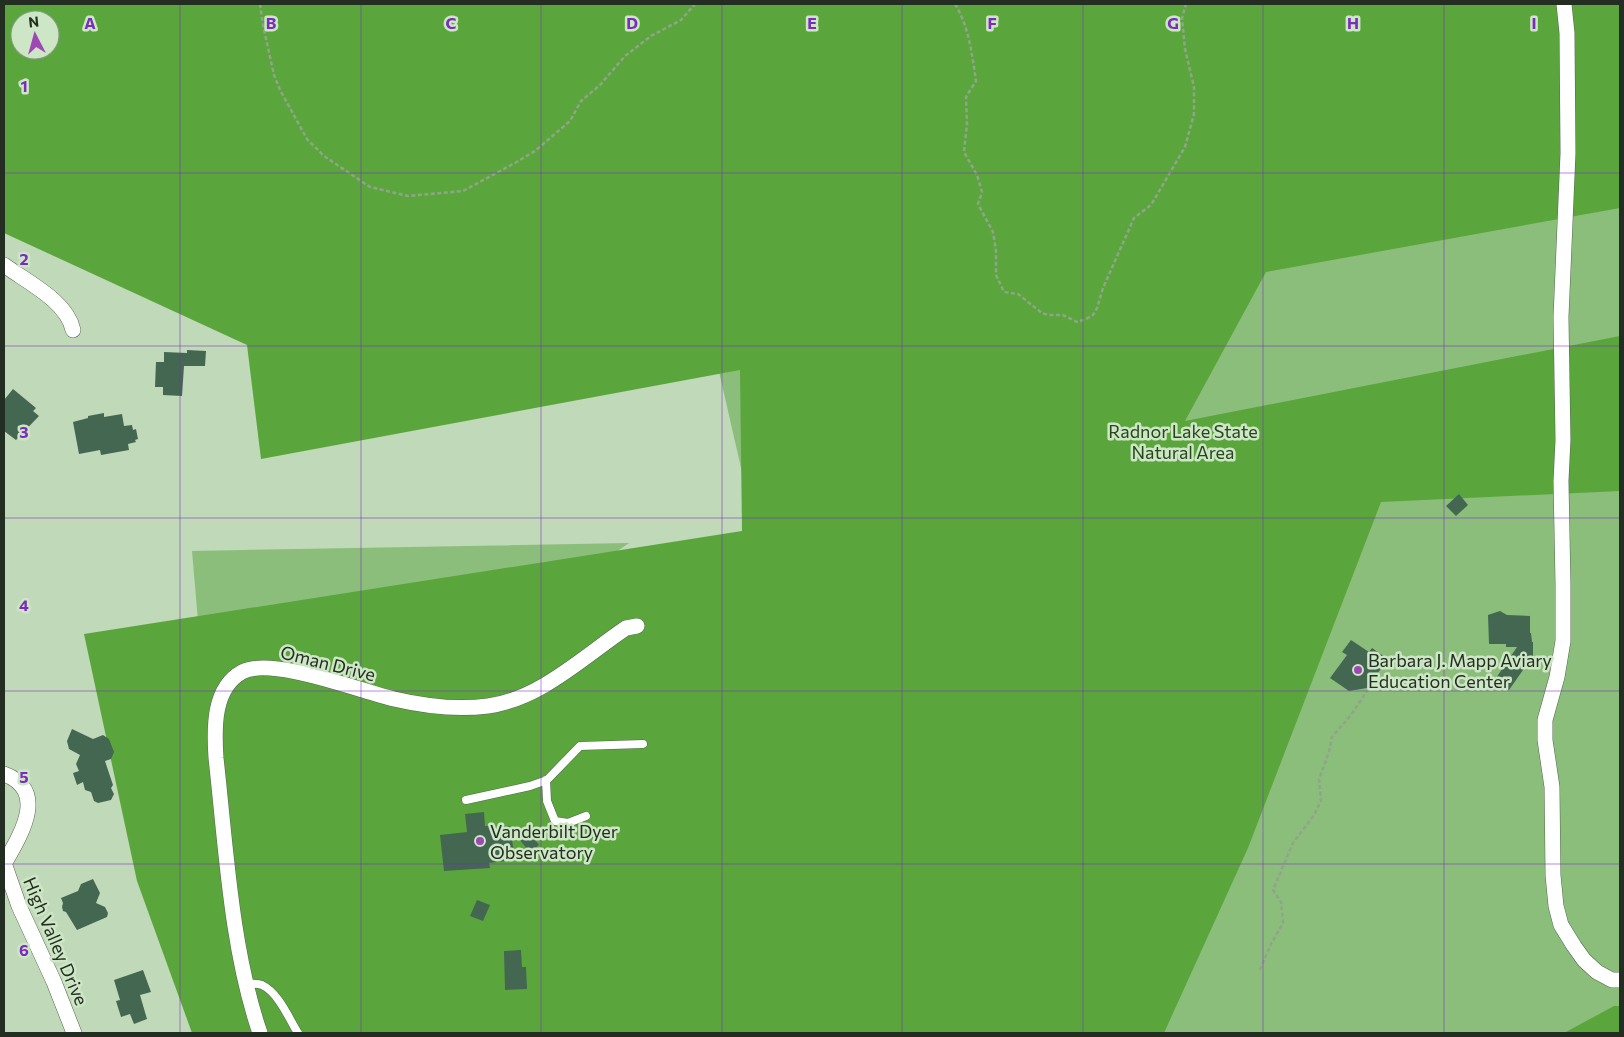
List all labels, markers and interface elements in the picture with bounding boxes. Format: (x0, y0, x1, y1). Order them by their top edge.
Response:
north arrow (10, 10, 60, 60)
text: N (27, 13, 40, 31)
text: A (84, 13, 96, 32)
text: B (266, 13, 277, 32)
text: C (446, 13, 457, 32)
text: D (626, 13, 638, 32)
text: E (807, 13, 817, 32)
text: F (987, 13, 997, 32)
text: G (1167, 13, 1179, 32)
text: H (1347, 13, 1359, 32)
text: I (1531, 13, 1537, 32)
text: 1 (20, 76, 28, 95)
text: 2 (19, 249, 29, 268)
park label: Radnor Lake State Natural Area (1108, 420, 1258, 463)
text: 3 (19, 422, 29, 441)
text: 4 (19, 595, 29, 614)
street label: Oman Drive (278, 641, 378, 685)
place label: Barbara J. Mapp Aviary Education Center (1368, 649, 1552, 692)
marker: Barbara J. Mapp Aviary Education Center (1352, 664, 1364, 676)
text: 5 (19, 767, 29, 786)
place label: Vanderbilt Dyer Observatory (490, 820, 618, 863)
marker: Vanderbilt Dyer Observatory (474, 835, 486, 847)
street label: High Valley Drive (19, 874, 93, 1008)
text: 6 (19, 940, 29, 959)

